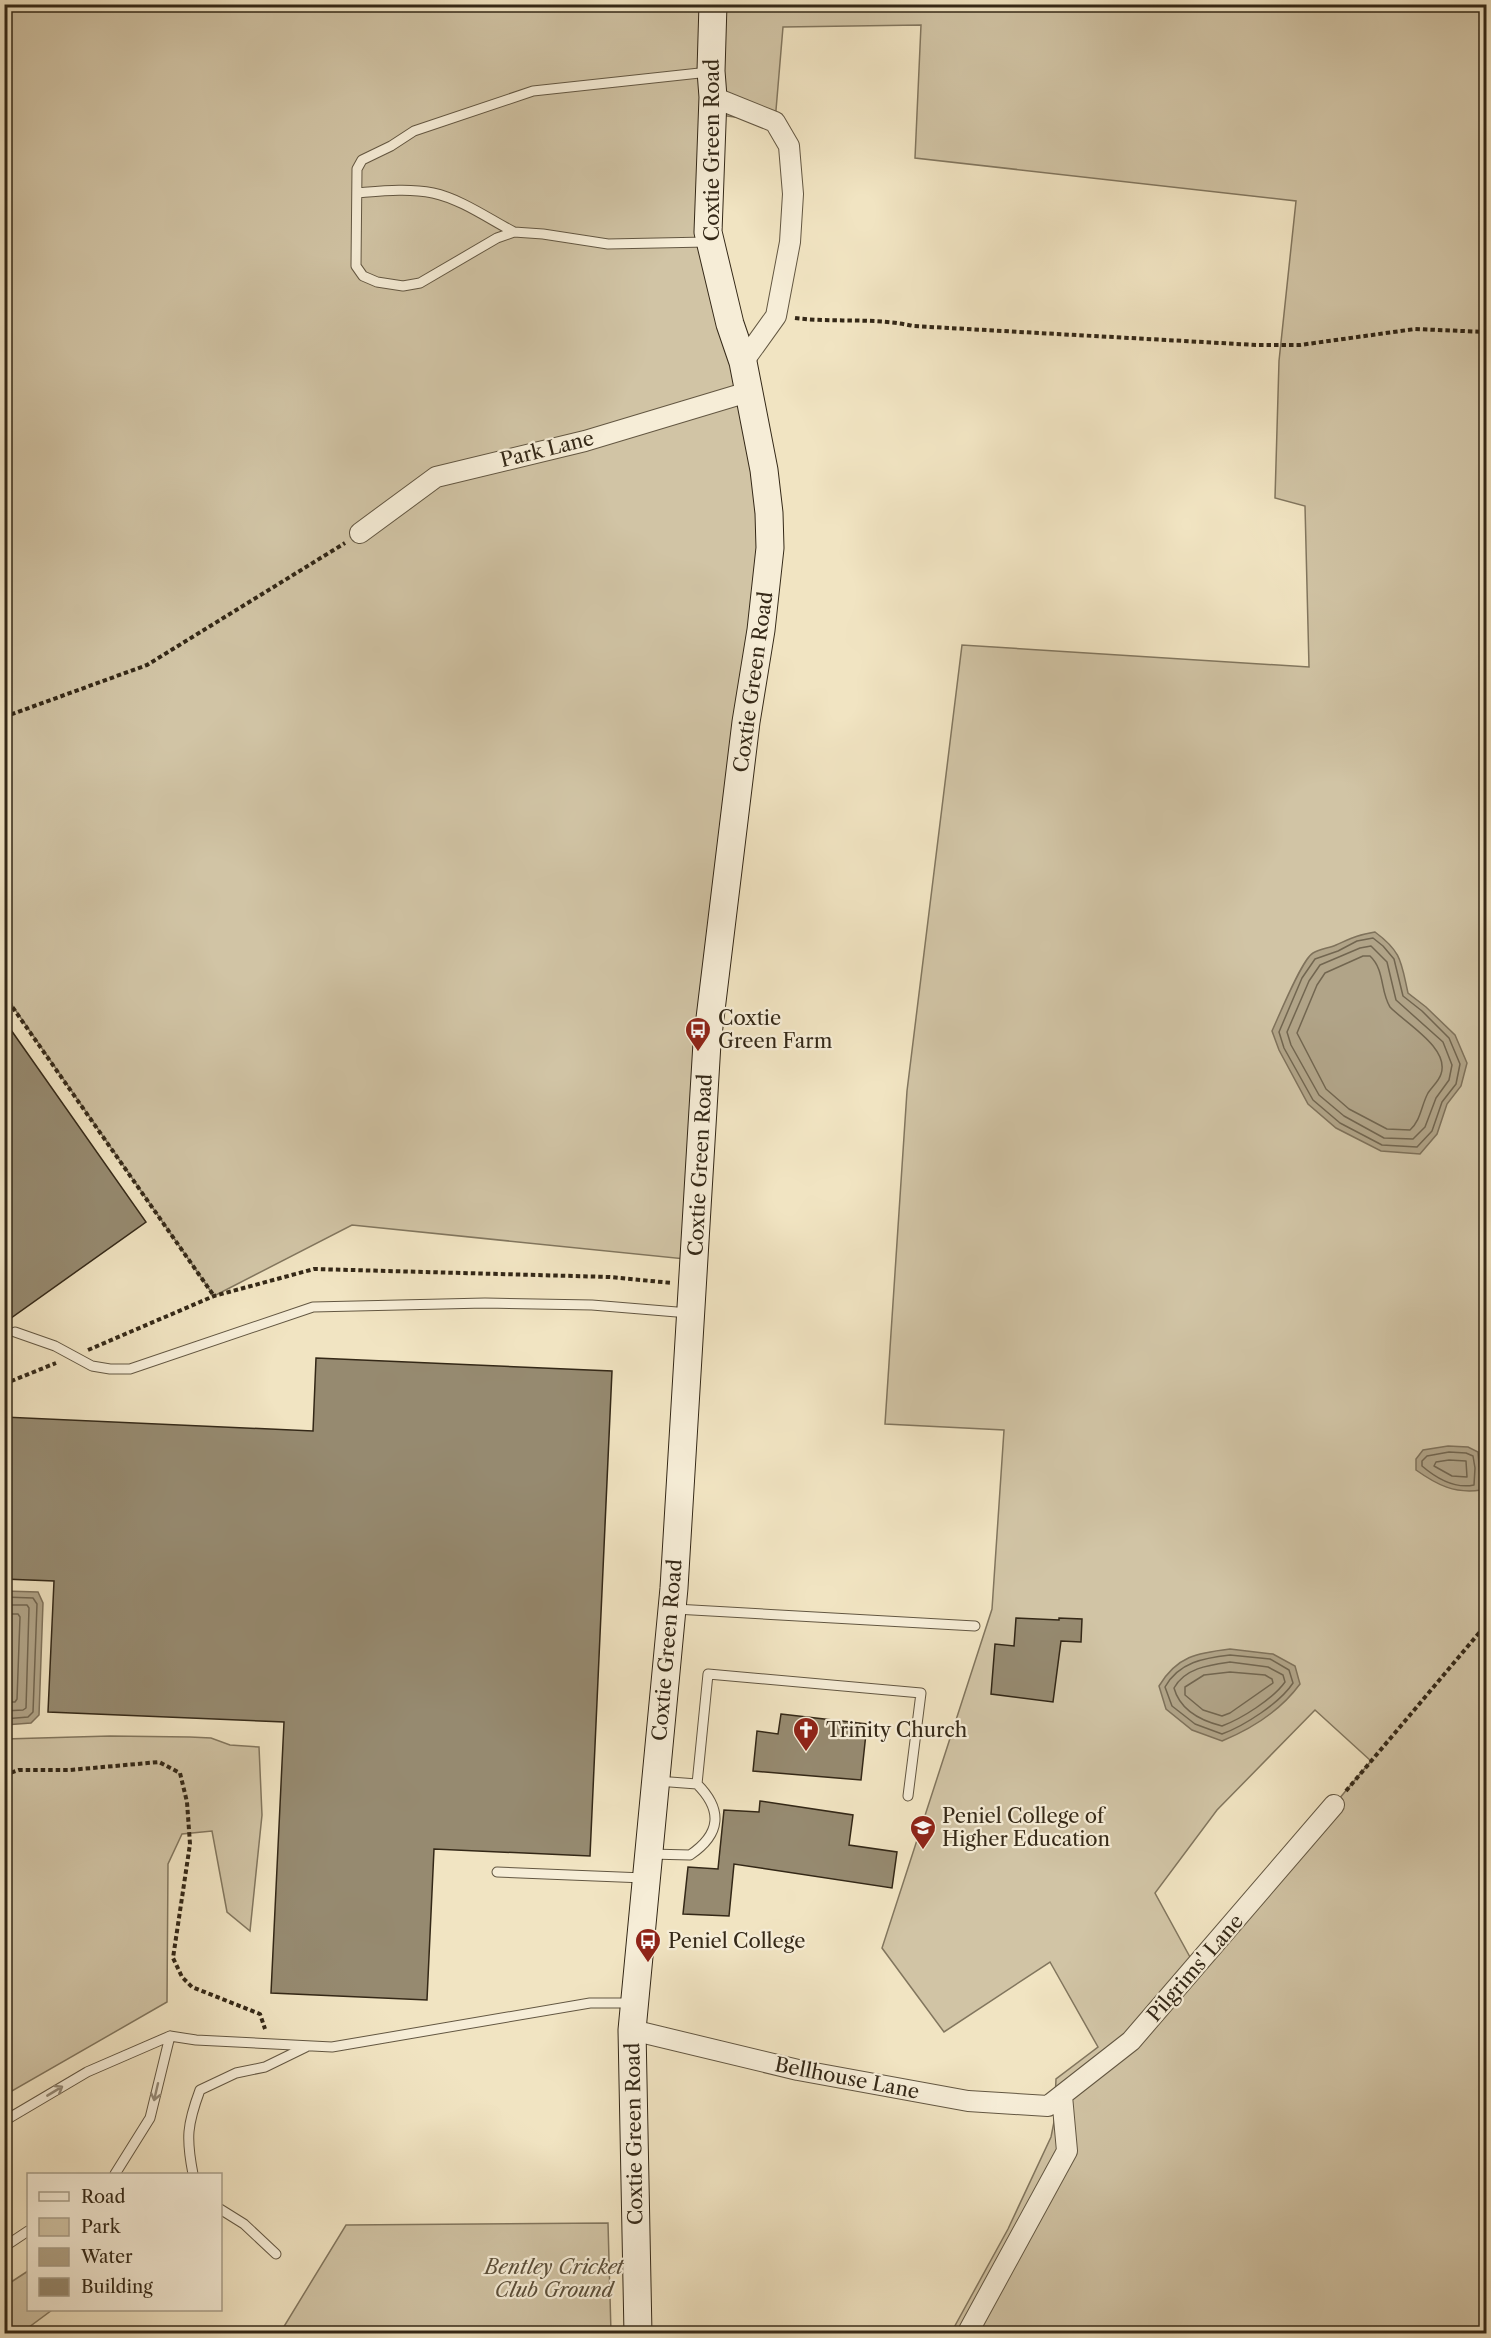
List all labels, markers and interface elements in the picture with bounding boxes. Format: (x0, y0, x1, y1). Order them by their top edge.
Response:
street label: Coxtie Green Road (700, 59, 724, 241)
street label: Park Lane (498, 426, 596, 472)
street label: Coxtie Green Road (728, 590, 778, 774)
place label: Coxtie Green Farm (718, 1006, 833, 1053)
bus stop icon: Coxtie Green Farm (683, 1015, 713, 1053)
street label: Coxtie Green Road (683, 1073, 717, 1257)
street label: Coxtie Green Road (647, 1558, 687, 1742)
church icon: Trinity Church (791, 1715, 821, 1753)
place label: Trinity Church (826, 1718, 968, 1742)
place label: Peniel College of Higher Education (942, 1804, 1111, 1851)
school or university icon: Peniel College of Higher Education (908, 1813, 938, 1851)
street label: Pilgrims' Lane (1142, 1909, 1248, 2027)
bus stop icon: Peniel College (633, 1926, 663, 1964)
place label: Peniel College (668, 1929, 805, 1953)
street label: Coxtie Green Road (620, 2043, 648, 2225)
street label: Bellhouse Lane (773, 2052, 921, 2104)
one-way arrow (150, 2083, 162, 2102)
one-way arrow (46, 2085, 63, 2097)
legend (27, 2173, 222, 2311)
text: Road (81, 2186, 126, 2208)
text: Park (81, 2216, 122, 2238)
text: Water (80, 2246, 133, 2268)
park label: Bentley Cricket Club Ground (483, 2255, 624, 2302)
text: Building (81, 2276, 153, 2298)

